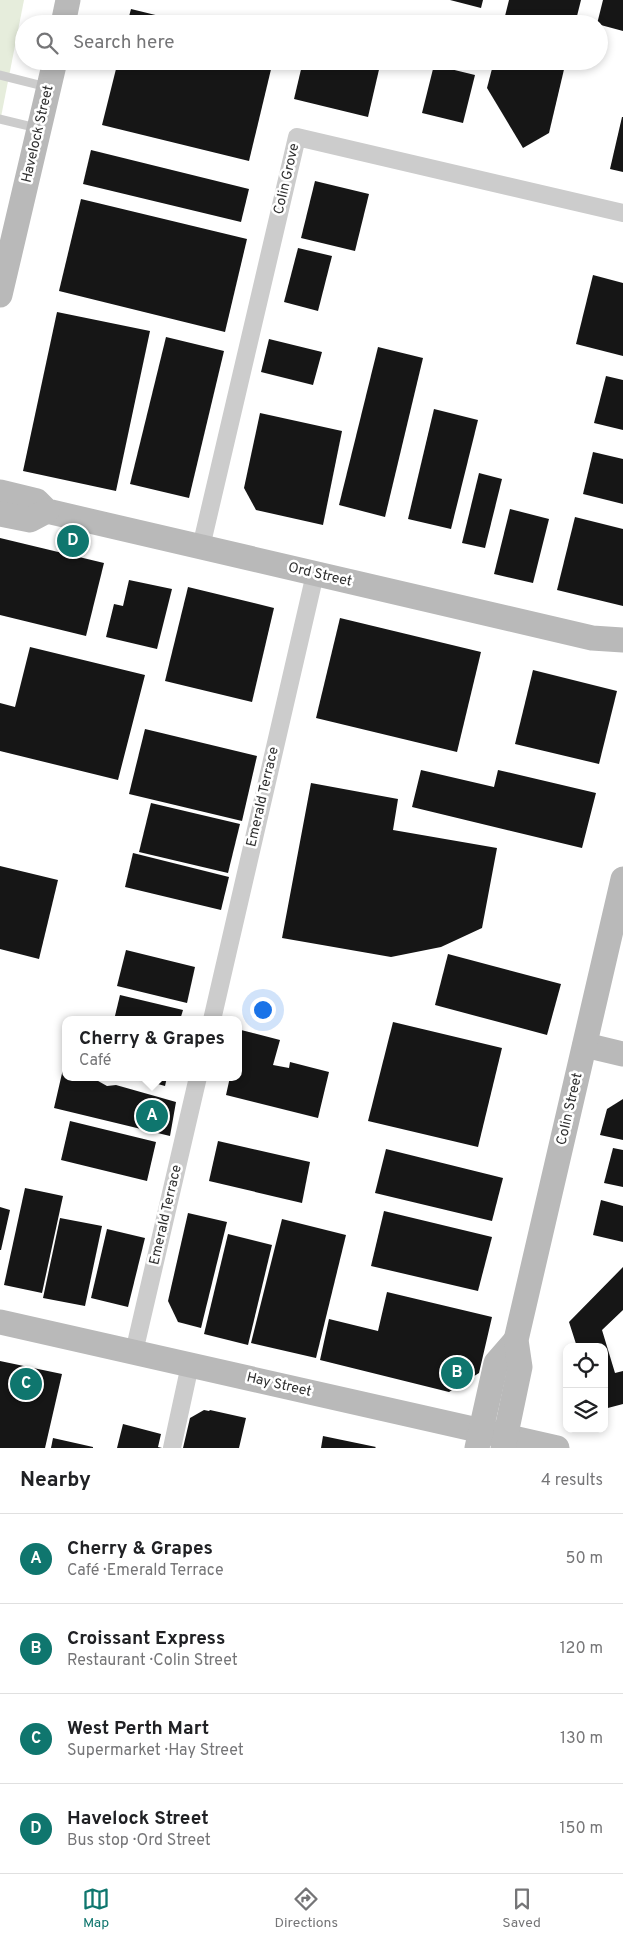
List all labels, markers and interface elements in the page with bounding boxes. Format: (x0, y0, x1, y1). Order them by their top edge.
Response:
search box (15, 15, 608, 70)
icon: search (33, 29, 61, 57)
text: Search here (73, 31, 175, 55)
street label: Havelock Street (19, 84, 57, 184)
street label: Colin Grove (271, 142, 303, 216)
pin: D (57, 522, 89, 560)
street label: Ord Street (286, 559, 354, 591)
street label: Emerald Terrace (243, 745, 283, 849)
your location (250, 997, 276, 1023)
popup (62, 1016, 242, 1081)
text: Cherry & Grapes (79, 1027, 225, 1051)
text: Café (79, 1051, 111, 1071)
street label: Colin Street (553, 1071, 587, 1147)
pin: A (136, 1097, 168, 1135)
street label: Emerald Terrace (146, 1163, 186, 1267)
map controls (563, 1343, 608, 1433)
button: locate (563, 1343, 608, 1388)
pin: B (441, 1354, 473, 1392)
pin: C (10, 1365, 42, 1403)
street label: Hay Street (245, 1369, 313, 1401)
button: layers (563, 1388, 608, 1433)
text: Nearby (20, 1467, 91, 1494)
text: 4 results (541, 1471, 603, 1491)
text: Cherry & Grapes (67, 1537, 213, 1561)
text: A (30, 1549, 42, 1569)
text: 50 m (566, 1549, 603, 1569)
text: Café · Emerald Terrace (67, 1561, 224, 1581)
text: Croissant Express (67, 1627, 225, 1651)
text: B (30, 1639, 42, 1659)
text: 120 m (560, 1639, 603, 1659)
text: Restaurant · Colin Street (67, 1651, 238, 1671)
text: West Perth Mart (67, 1717, 209, 1741)
text: C (31, 1729, 41, 1749)
text: 130 m (560, 1729, 603, 1749)
text: Supermarket · Hay Street (67, 1741, 244, 1761)
text: Havelock Street (67, 1807, 209, 1831)
text: D (30, 1819, 42, 1839)
text: 150 m (560, 1819, 603, 1839)
text: Bus stop · Ord Street (67, 1831, 211, 1851)
tab: Map (82, 1885, 110, 1932)
tab: Directions (274, 1885, 338, 1932)
tab: Saved (502, 1885, 541, 1932)

